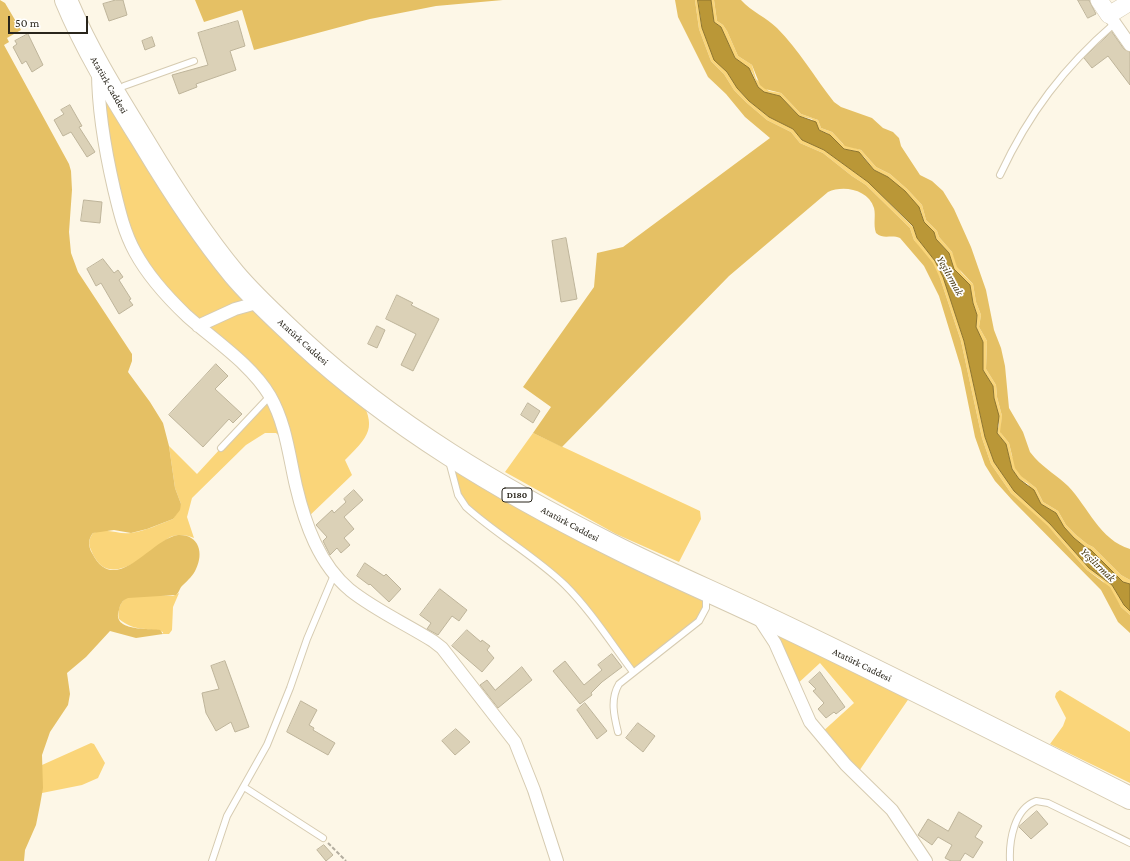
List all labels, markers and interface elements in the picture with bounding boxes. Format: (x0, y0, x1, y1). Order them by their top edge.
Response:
scale bar (10, 8, 90, 34)
text: 50 m (15, 16, 39, 30)
street label: Atatürk Caddesi (88, 54, 130, 116)
water label: Yeşilırmak (934, 254, 966, 298)
street label: Atatürk Caddesi (275, 316, 331, 368)
road number: D180 (502, 488, 532, 502)
street label: Atatürk Caddesi (539, 504, 601, 544)
water label: Yeşilırmak (1078, 545, 1118, 585)
street label: Atatürk Caddesi (831, 646, 893, 684)

